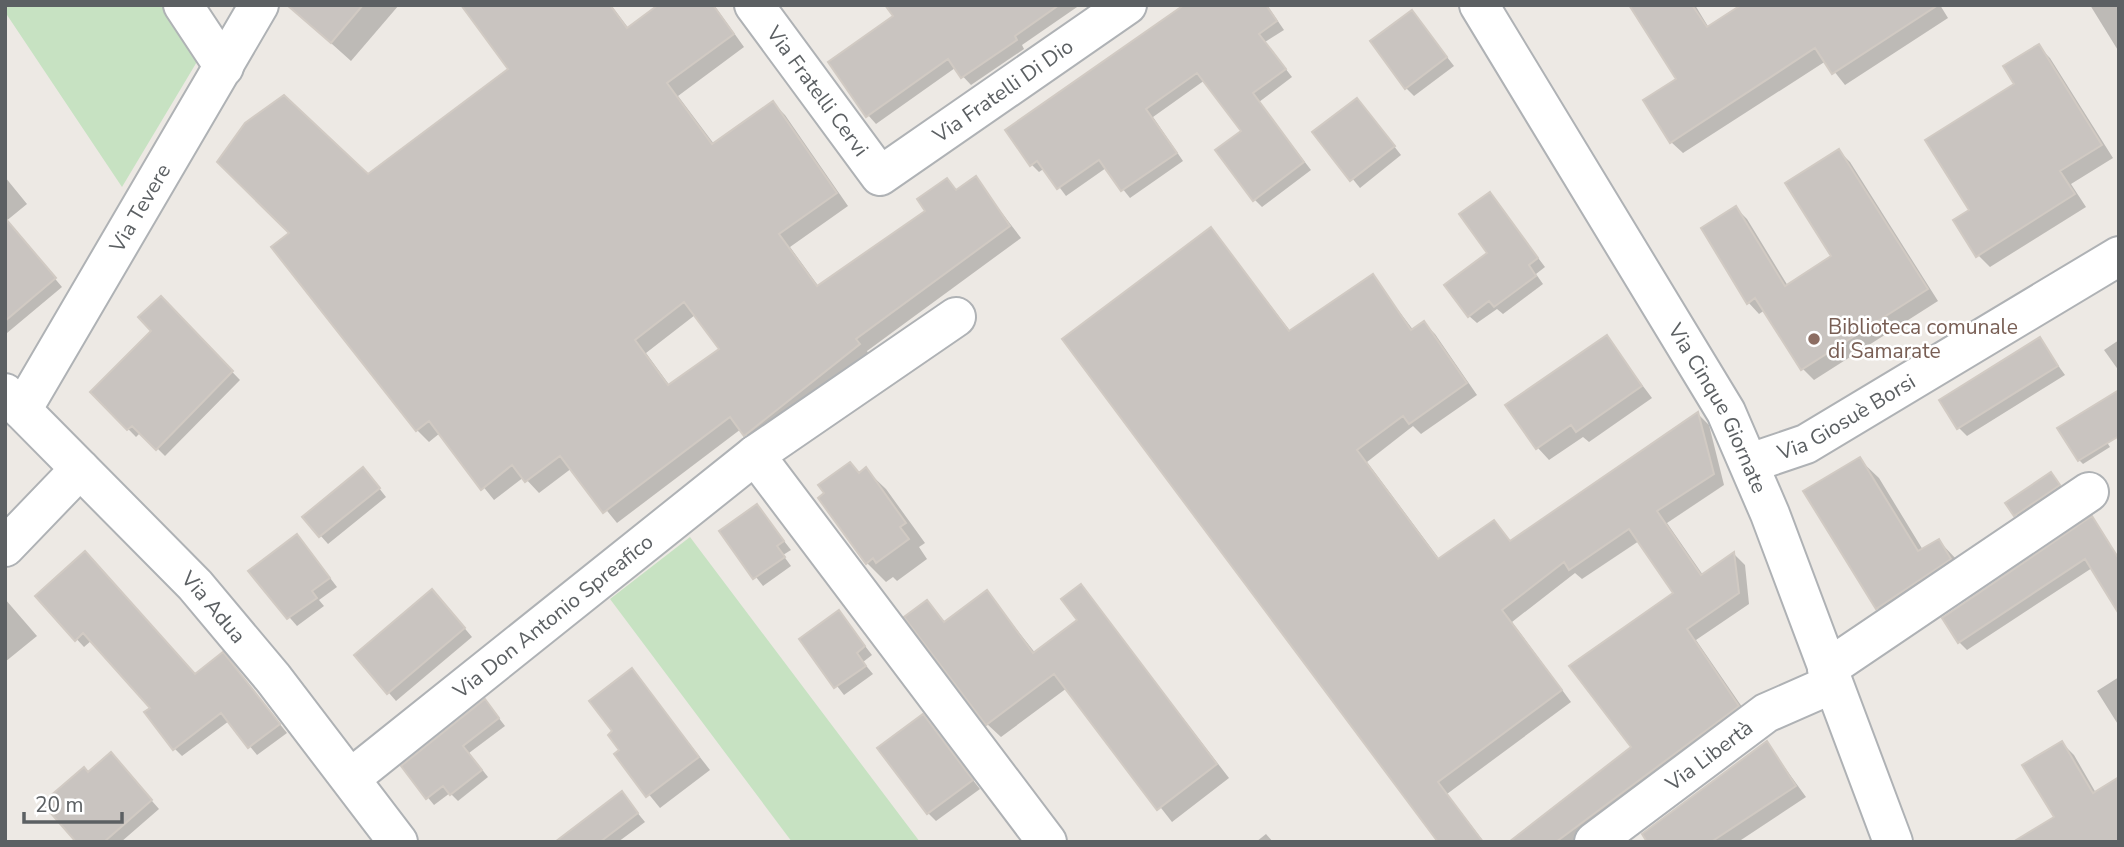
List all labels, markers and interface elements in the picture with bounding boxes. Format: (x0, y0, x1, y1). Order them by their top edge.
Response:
street label: Via Fratelli Cervi (760, 19, 875, 162)
street label: Via Fratelli Di Dio (926, 32, 1079, 150)
street label: Via Tevere (103, 158, 177, 258)
place label: Biblioteca comunale di Samarate (1828, 313, 2018, 365)
street label: Via Cinque Giornate (1661, 317, 1773, 498)
marker: Biblioteca comunale di Samarate (1806, 331, 1822, 347)
street label: Via Giosuè Borsi (1773, 368, 1920, 467)
street label: Via Don Antonio Spreafico (447, 528, 659, 705)
street label: Via Adua (174, 564, 252, 649)
street label: Via Libertà (1659, 714, 1758, 798)
scale bar (24, 780, 122, 824)
text: 20 m (35, 791, 84, 819)

